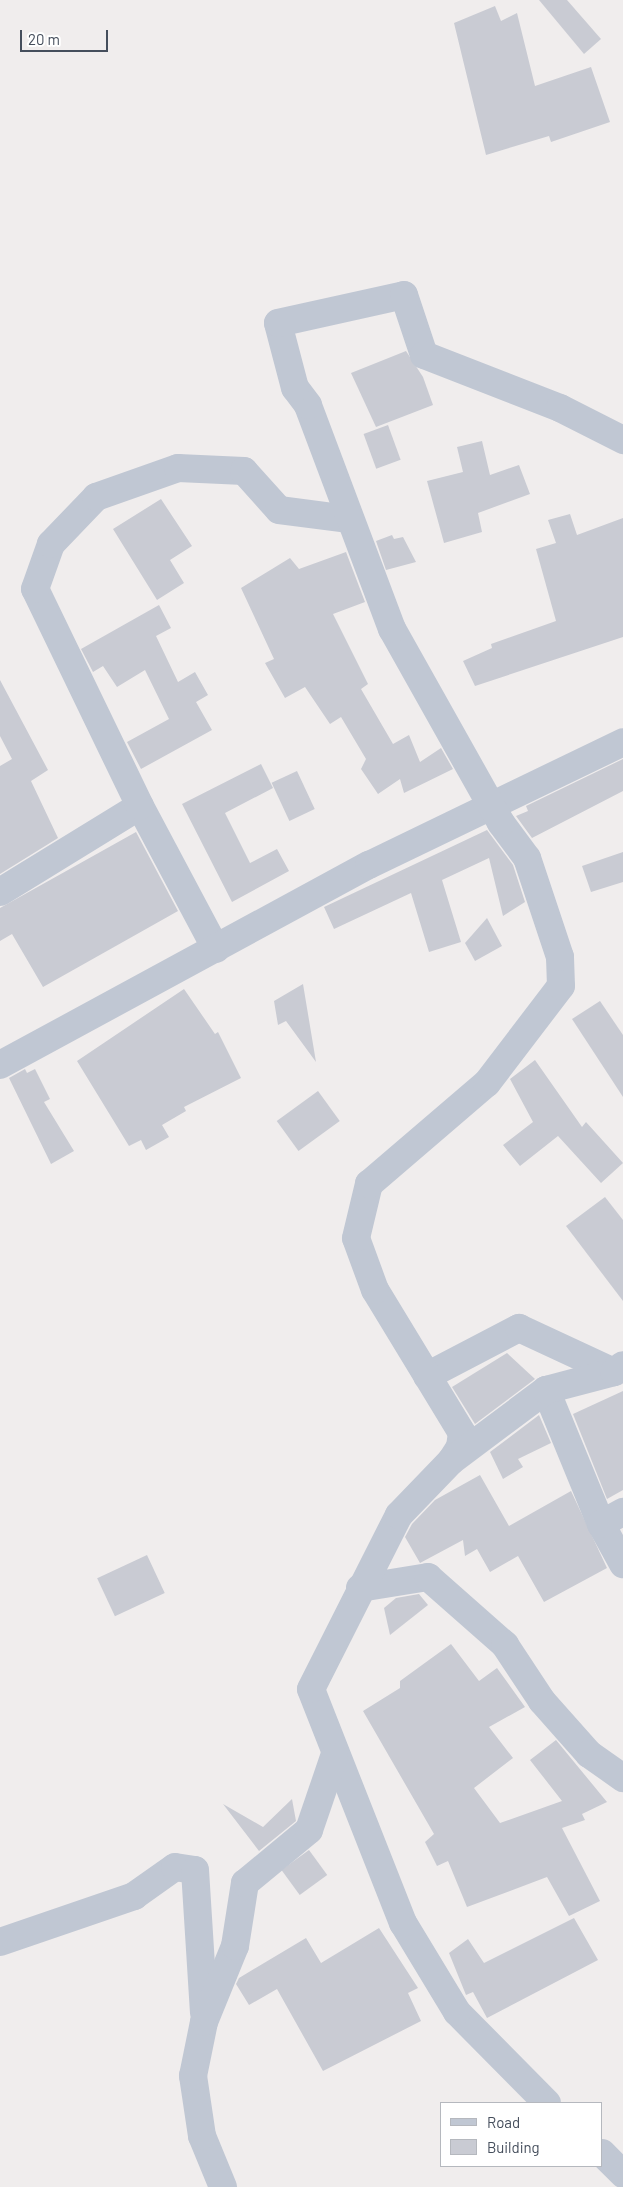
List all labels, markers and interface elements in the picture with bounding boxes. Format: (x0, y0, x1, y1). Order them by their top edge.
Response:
scale bar (22, 20, 110, 52)
text: 20 m (28, 30, 60, 48)
legend (440, 2102, 603, 2167)
text: Road (487, 2113, 520, 2131)
text: Building (487, 2138, 540, 2156)

